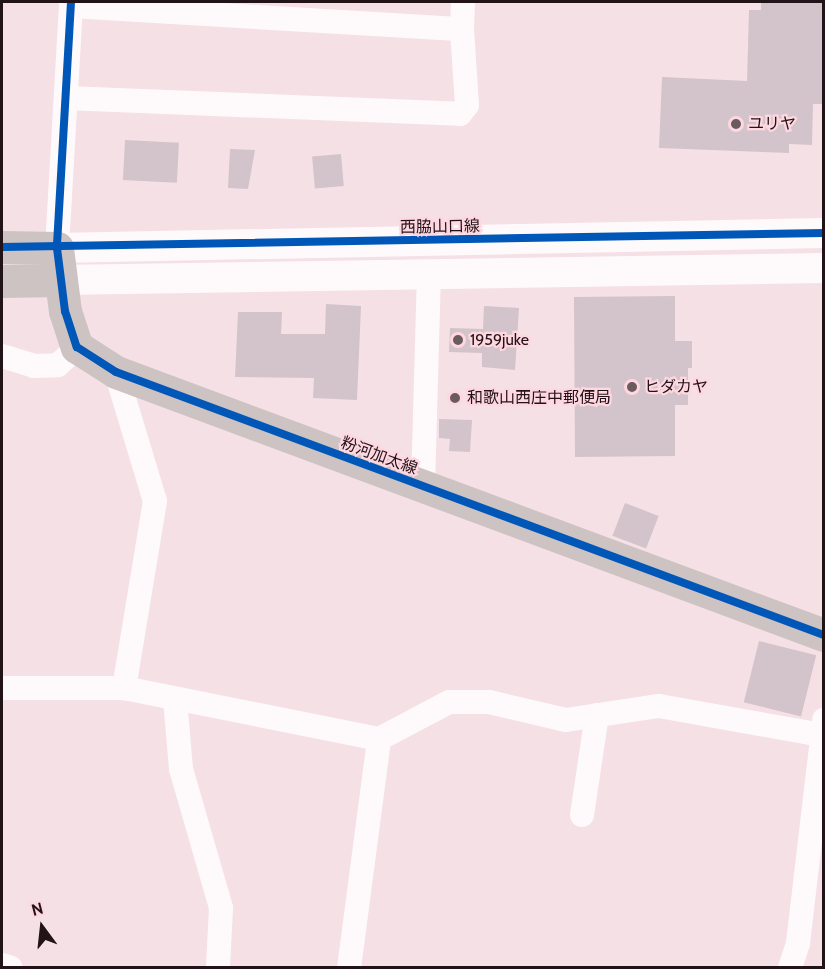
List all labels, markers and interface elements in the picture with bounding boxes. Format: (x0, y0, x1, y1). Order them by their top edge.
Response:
place label: ユリヤ (748, 114, 796, 134)
marker: ユリヤ (729, 117, 743, 131)
street label: 西脇山口線 (400, 217, 480, 237)
place label: 1959juke (470, 330, 529, 350)
marker: 1959juke (451, 333, 465, 347)
place label: ヒダカヤ (644, 377, 708, 397)
marker: ヒダカヤ (625, 380, 639, 394)
place label: 和歌山西庄中郵便局 (467, 388, 611, 408)
marker: 和歌山西庄中郵便局 (448, 391, 462, 405)
street label: 粉河加太線 (338, 433, 420, 479)
north arrow (12, 897, 72, 957)
text: N (29, 898, 45, 920)

